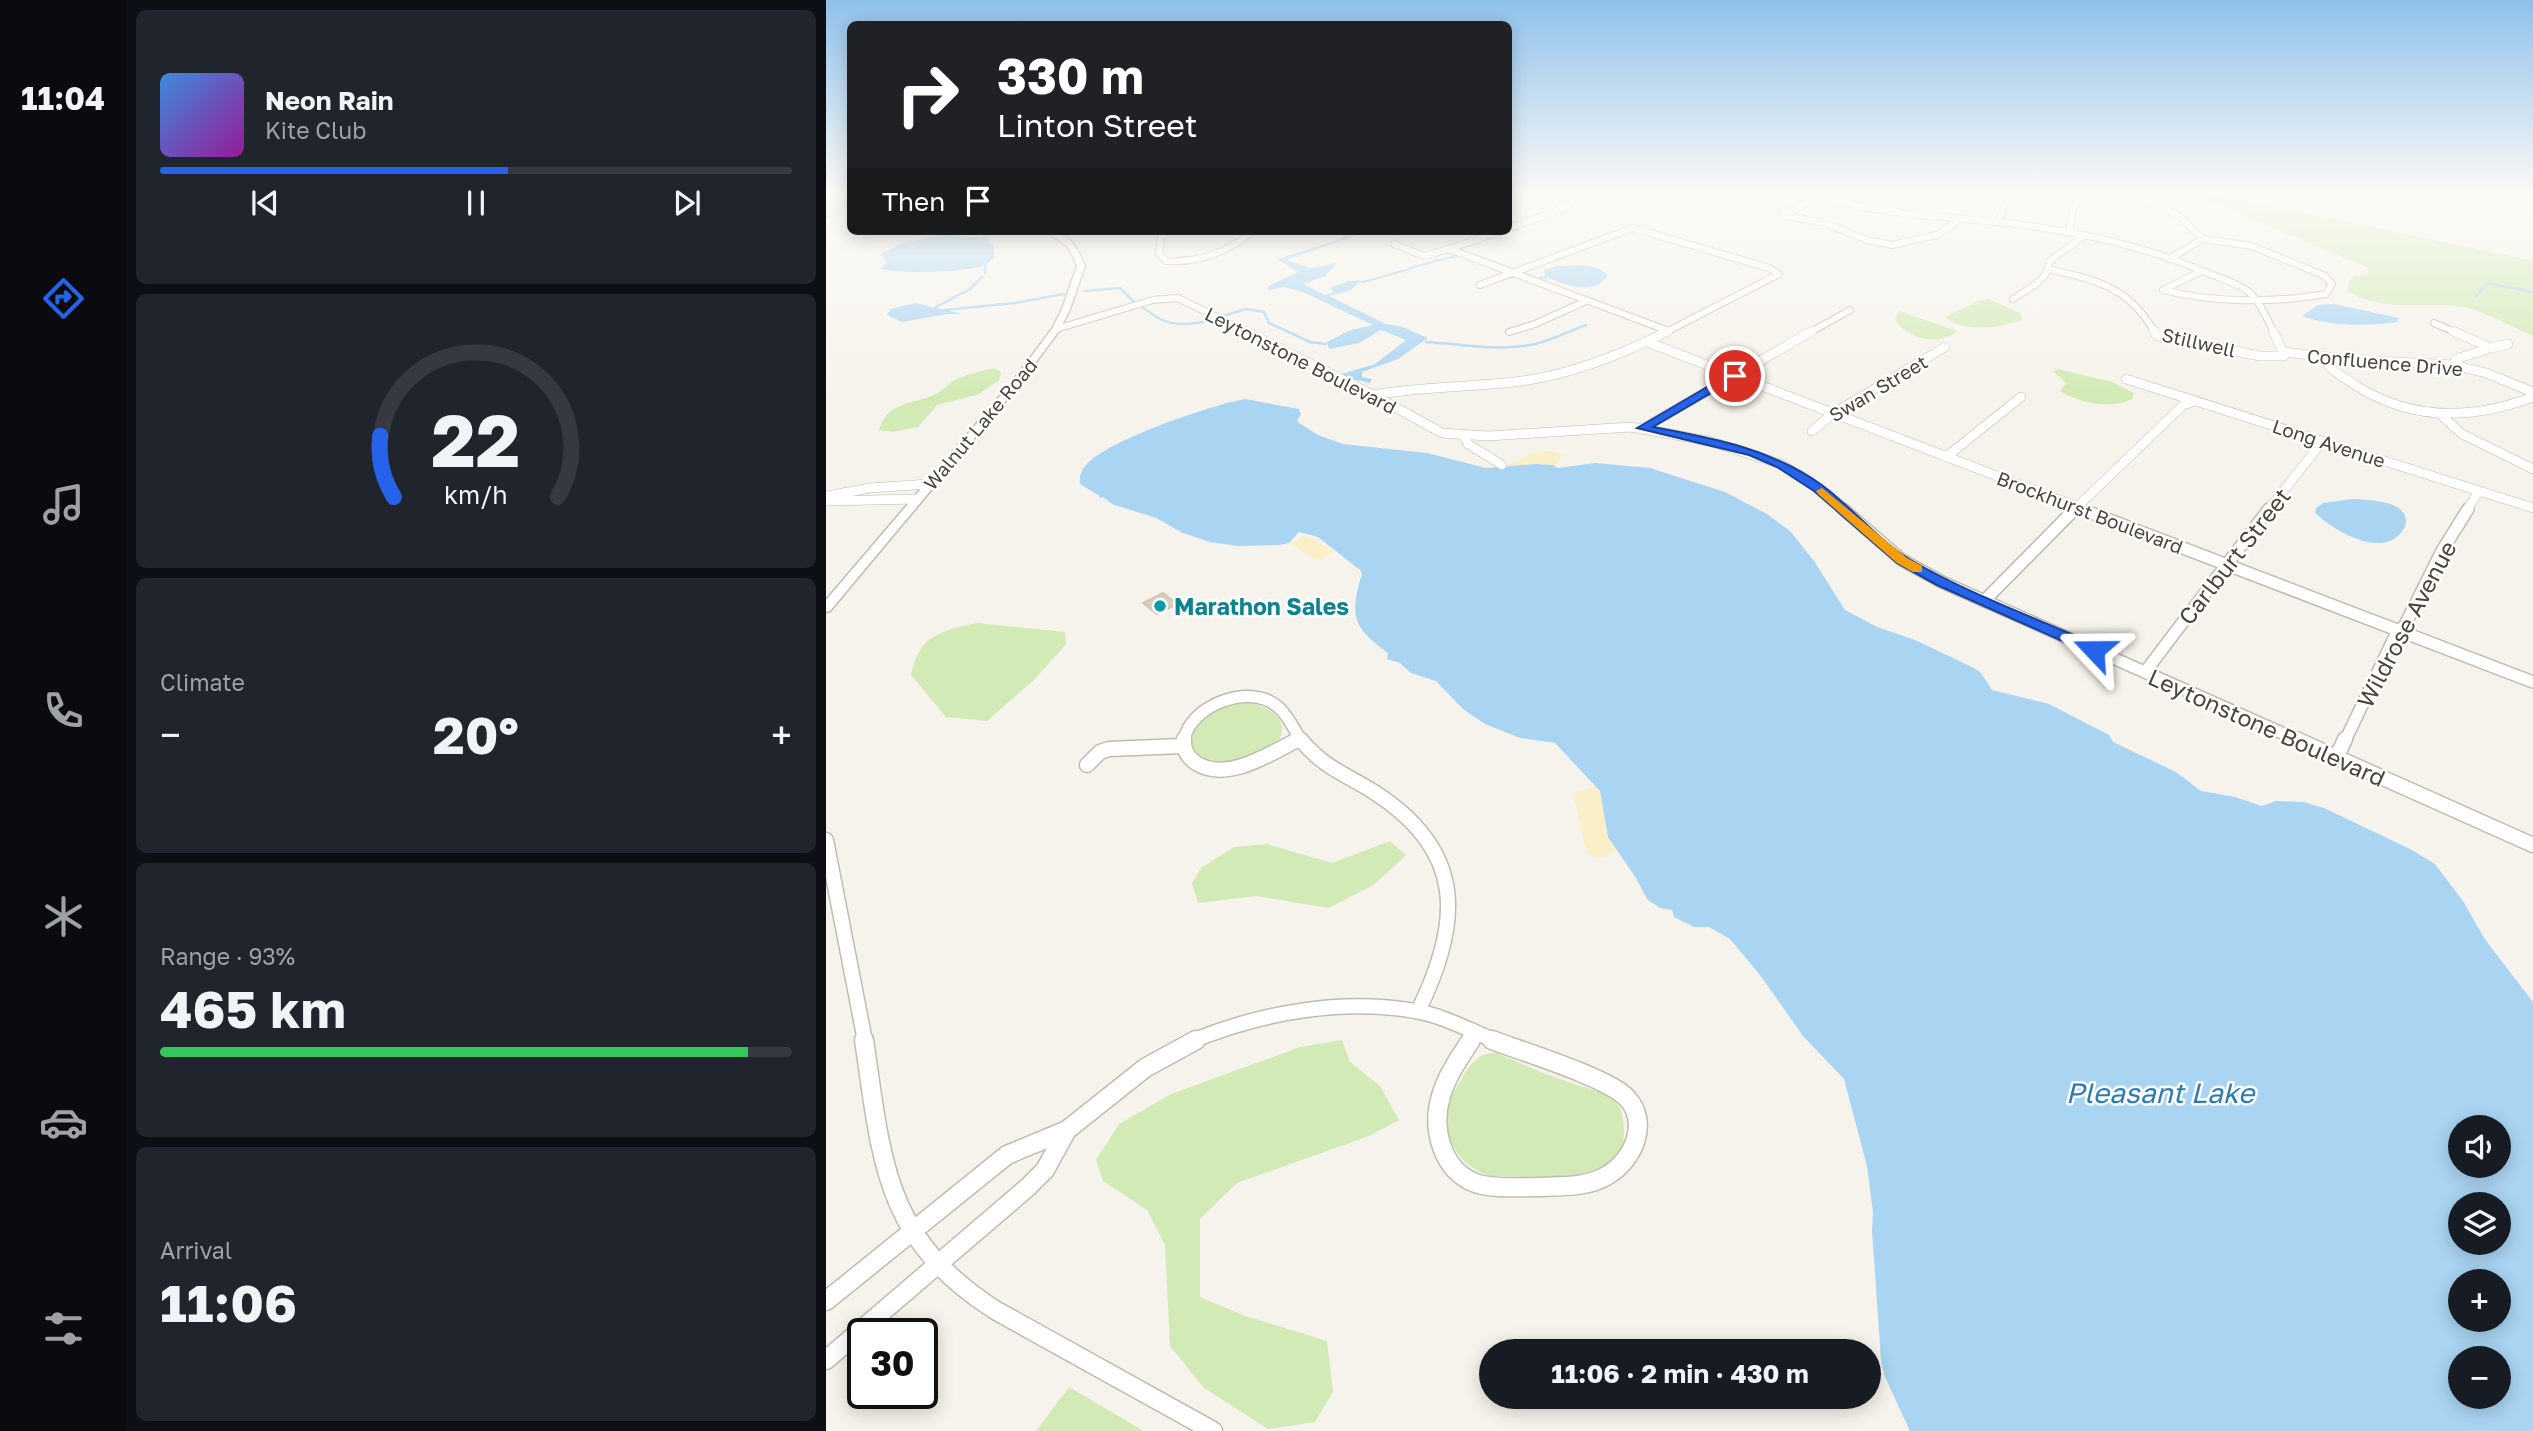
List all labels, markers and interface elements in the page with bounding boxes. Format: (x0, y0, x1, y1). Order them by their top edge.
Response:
text: 330 m (997, 46, 1144, 105)
icon: right (882, 49, 973, 140)
text: 11:04 (21, 79, 105, 117)
text: Neon Rain (265, 85, 394, 116)
text: Linton Street (997, 106, 1198, 144)
text: Kite Club (265, 116, 366, 144)
icon: arrive (959, 182, 997, 220)
icon: previous (246, 184, 284, 222)
icon: pause (457, 184, 495, 222)
icon: next (668, 184, 706, 222)
text: Then (882, 186, 945, 217)
icon: directions (39, 274, 88, 323)
street label: Leytonstone Boulevard (1202, 302, 1400, 418)
street label: Stillwell (2160, 322, 2238, 362)
street label: Confluence Drive (2306, 344, 2464, 380)
pin (1705, 346, 1765, 406)
street label: Swan Street (1825, 350, 1931, 426)
street label: Walnut Lake Road (918, 354, 1042, 494)
icon: arrive (1716, 357, 1754, 395)
text: 22 (432, 397, 520, 484)
street label: Long Avenue (2270, 414, 2388, 472)
street label: Brockhurst Boulevard (1994, 466, 2186, 558)
text: km/h (444, 479, 508, 510)
icon: music (39, 480, 88, 529)
street label: Carlburt Street (2172, 482, 2296, 630)
street label: Wildrose Avenue (2350, 536, 2462, 712)
place label: Marathon Sales (1174, 592, 1349, 620)
marker: Marathon Sales (1152, 598, 1168, 614)
position arrow (2057, 613, 2131, 687)
street label: Leytonstone Boulevard (2144, 662, 2390, 792)
text: Climate (160, 668, 245, 696)
icon: phone (39, 686, 88, 735)
text: 20° (433, 703, 519, 765)
text: − (160, 712, 181, 757)
text: + (771, 712, 792, 757)
icon: climate (39, 892, 88, 941)
text: Range · 93% (160, 942, 295, 970)
text: 465 km (160, 977, 346, 1039)
water label: Pleasant Lake (2066, 1076, 2256, 1109)
icon: car (39, 1098, 88, 1147)
map controls (2448, 1115, 2511, 1409)
button: sound (2448, 1115, 2511, 1178)
button: layers (2448, 1192, 2511, 1255)
text: Arrival (160, 1236, 232, 1264)
button: + (2448, 1269, 2511, 1332)
text: 11:06 (160, 1271, 297, 1333)
icon: filters (39, 1304, 88, 1353)
speed limit sign: 30 (847, 1318, 938, 1409)
button: − (2448, 1346, 2511, 1409)
text: 11:06 · 2 min · 430 m (1551, 1358, 1809, 1389)

